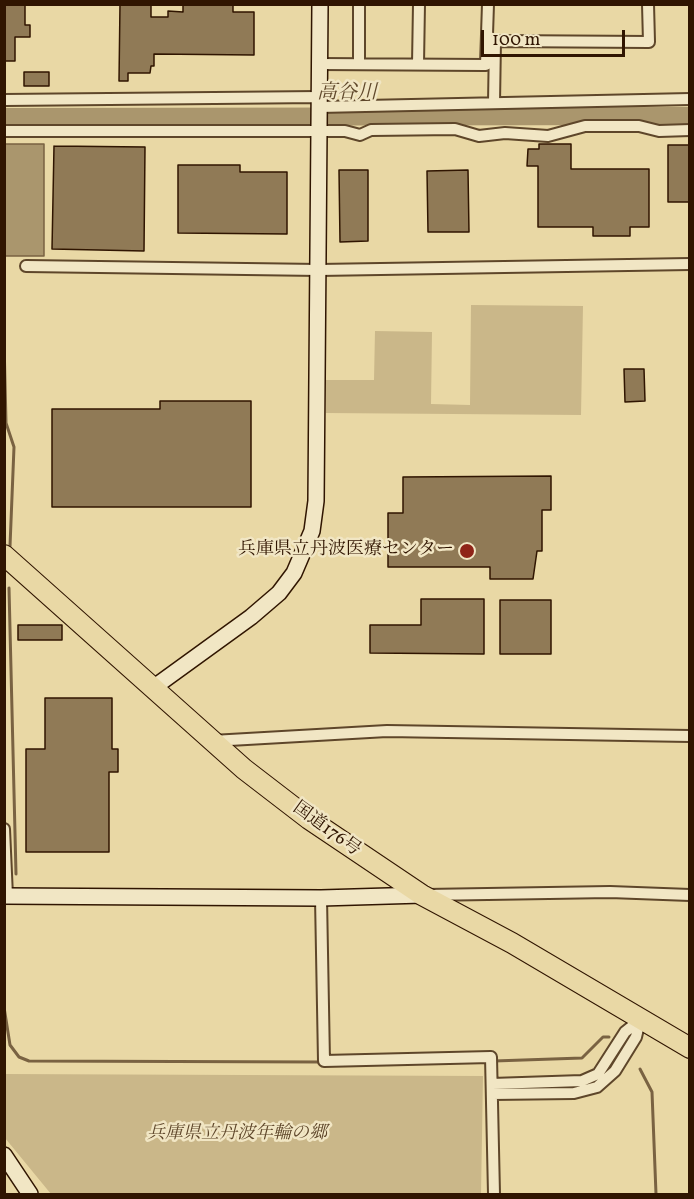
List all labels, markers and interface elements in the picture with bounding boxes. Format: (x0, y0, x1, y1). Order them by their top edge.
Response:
scale bar (484, 18, 628, 56)
text: 100 m (492, 28, 541, 53)
water label: 高谷川 (317, 82, 377, 106)
place label: 兵庫県立丹波医療センター (238, 540, 454, 562)
marker: 兵庫県立丹波医療センター (458, 542, 476, 560)
street label: 国道176号 (288, 798, 364, 862)
park label: 兵庫県立丹波年輪の郷 (147, 1124, 327, 1146)

